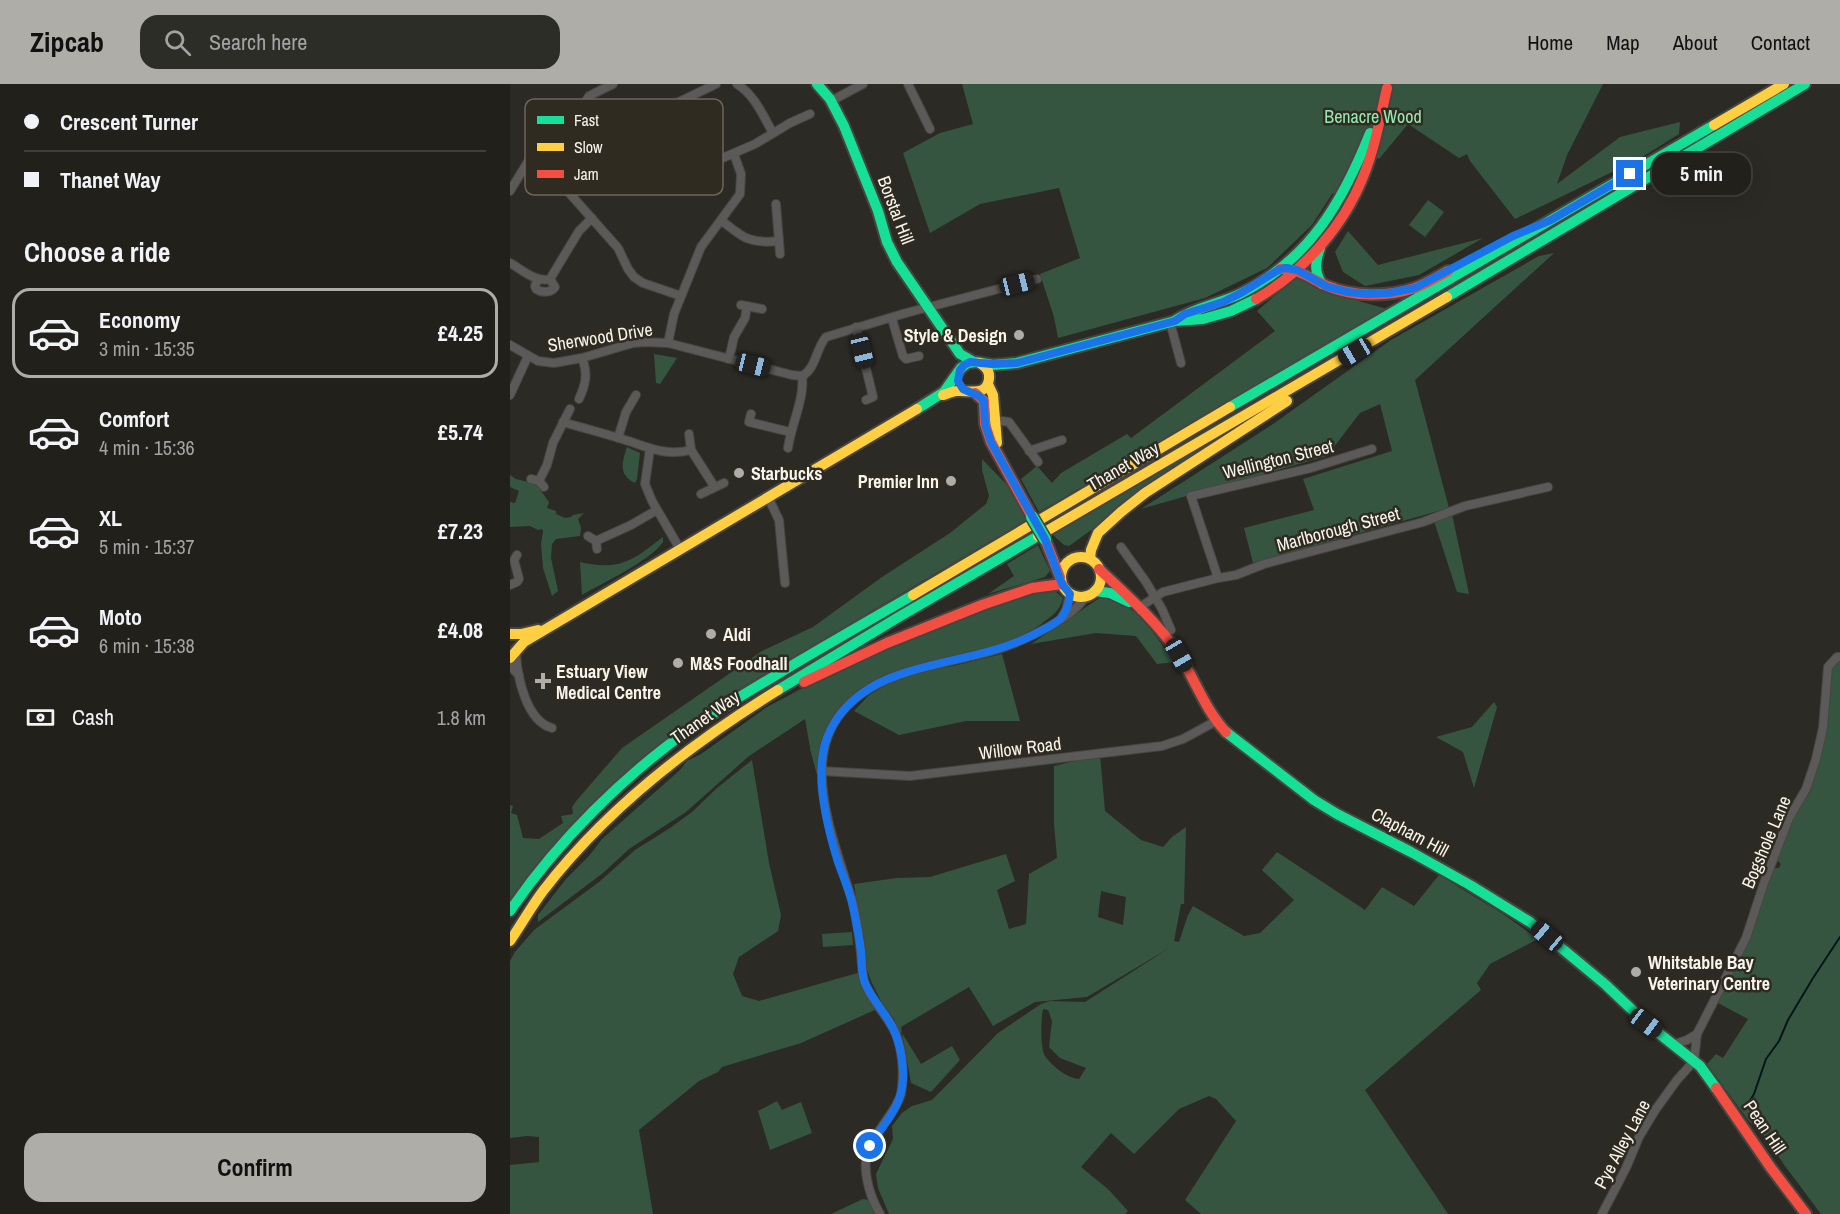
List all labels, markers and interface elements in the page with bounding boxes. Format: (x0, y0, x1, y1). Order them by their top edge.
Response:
search box (140, 15, 560, 69)
text: Zipcab (30, 23, 104, 61)
icon: search (161, 26, 194, 59)
text: Search here (209, 27, 307, 57)
text: Home (1527, 28, 1573, 57)
text: Map (1606, 28, 1640, 57)
text: About (1673, 28, 1718, 57)
text: Contact (1751, 28, 1810, 57)
legend (525, 99, 723, 195)
park label: Benacre Wood (1324, 104, 1422, 129)
text: Crescent Turner (60, 107, 198, 137)
text: Fast (574, 109, 599, 131)
text: Slow (574, 136, 603, 158)
callout: 5 min (1651, 153, 1750, 195)
route end (1616, 160, 1643, 187)
text: 5 min (1680, 160, 1723, 187)
text: Jam (574, 163, 599, 185)
text: Thanet Way (60, 165, 161, 195)
street label: Borstal Hill (872, 172, 920, 248)
text: Choose a ride (24, 234, 170, 270)
car (997, 271, 1037, 297)
text: Economy (99, 305, 180, 335)
icon: car (27, 306, 81, 360)
street label: Sherwood Drive (546, 316, 654, 358)
text: £4.25 (438, 318, 483, 348)
place label: Style & Design (904, 323, 1007, 348)
marker: Style & Design (1012, 328, 1026, 342)
car (849, 331, 875, 371)
text: 3 min · 15:35 (99, 335, 195, 362)
car (1335, 335, 1375, 369)
car (733, 352, 773, 378)
text: Comfort (99, 404, 169, 434)
icon: car (27, 405, 81, 459)
text: £5.74 (438, 417, 483, 447)
street label: Wellington Street (1220, 433, 1336, 485)
text: 4 min · 15:36 (99, 434, 195, 461)
street label: Thanet Way (1083, 435, 1164, 497)
place label: Starbucks (751, 461, 822, 486)
marker: Starbucks (732, 466, 746, 480)
place label: Premier Inn (858, 469, 939, 494)
marker: Premier Inn (944, 474, 958, 488)
street label: Marlborough Street (1274, 501, 1402, 557)
text: XL (99, 503, 122, 533)
icon: car (27, 504, 81, 558)
text: £7.23 (438, 516, 483, 546)
text: 5 min · 15:37 (99, 533, 195, 560)
text: Moto (99, 602, 142, 632)
icon: car (27, 603, 81, 657)
text: £4.08 (438, 615, 483, 645)
place label: Aldi (723, 622, 751, 647)
marker: Aldi (704, 627, 718, 641)
text: 6 min · 15:38 (99, 632, 195, 659)
car (1162, 635, 1196, 675)
place label: M&S Foodhall (690, 651, 788, 676)
marker: M&S Foodhall (671, 656, 685, 670)
place label: Estuary View Medical Centre (556, 659, 661, 705)
marker: Estuary View Medical Centre (534, 672, 552, 690)
street label: Thanet Way (665, 684, 745, 750)
icon: cash (24, 701, 57, 734)
text: Cash (72, 702, 114, 732)
text: 1.8 km (437, 704, 486, 731)
street label: Willow Road (977, 731, 1063, 765)
street label: Bogshole Lane (1735, 792, 1797, 892)
street label: Clapham Hill (1367, 801, 1453, 863)
car (1527, 918, 1567, 954)
place label: Whitstable Bay Veterinary Centre (1648, 950, 1770, 996)
marker: Whitstable Bay Veterinary Centre (1629, 965, 1643, 979)
car (1626, 1005, 1666, 1041)
street label: Pye Alley Lane (1588, 1095, 1656, 1193)
street label: Pean Hill (1738, 1095, 1792, 1159)
route start (856, 1132, 883, 1159)
button: Confirm (24, 1133, 486, 1202)

